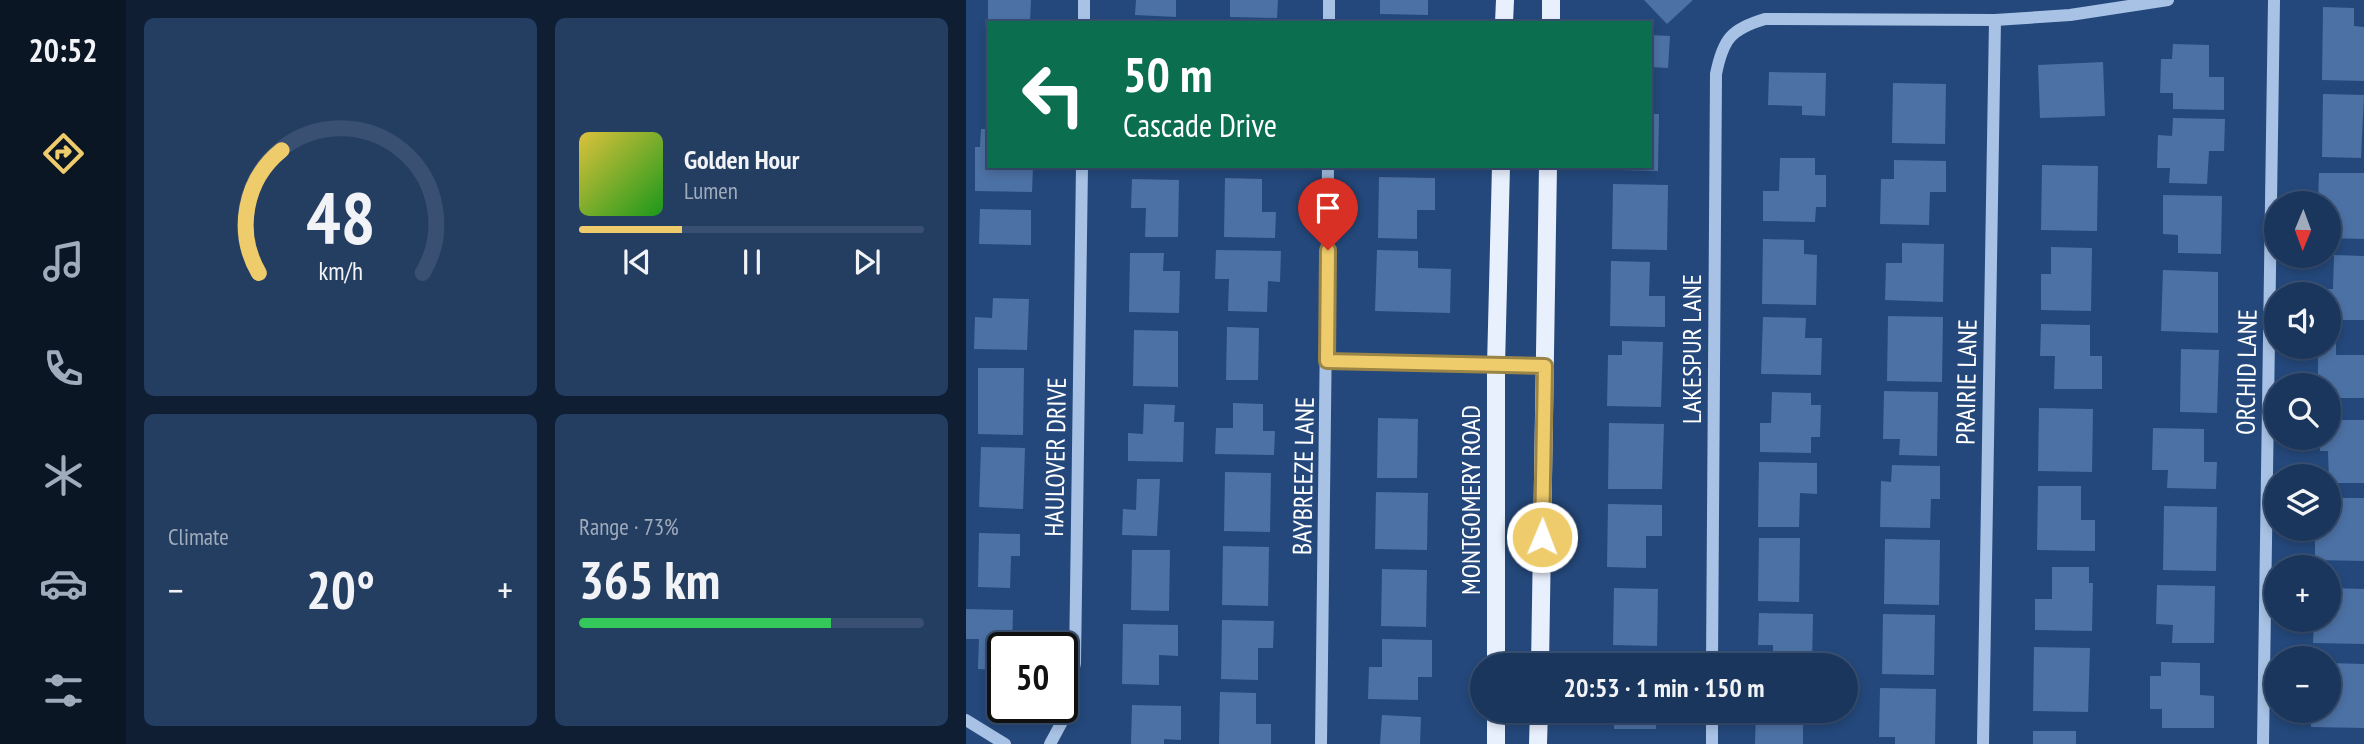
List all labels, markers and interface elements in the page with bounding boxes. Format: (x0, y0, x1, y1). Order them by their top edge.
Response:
text: 20:52 (28, 29, 98, 71)
text: 50 m (1123, 42, 1212, 106)
icon: left (1008, 49, 1099, 140)
text: Cascade Drive (1123, 104, 1277, 146)
icon: directions (39, 129, 88, 178)
text: Golden Hour (684, 143, 799, 176)
text: 48 (306, 169, 375, 263)
text: Lumen (684, 176, 738, 205)
pin (1298, 178, 1358, 250)
icon: arrive (1309, 189, 1347, 227)
north arrow (2264, 191, 2342, 268)
map controls (2264, 191, 2341, 723)
icon: music (39, 237, 88, 286)
icon: previous (618, 243, 656, 281)
icon: pause (733, 243, 771, 281)
icon: next (848, 243, 886, 281)
text: km/h (318, 255, 363, 287)
street label: LAKESPUR LANE (1675, 274, 1708, 424)
button: sound (2264, 282, 2341, 359)
street label: ORCHID LANE (2228, 309, 2264, 435)
street label: PRAIRIE LANE (1948, 319, 1984, 445)
icon: phone (39, 344, 88, 393)
button: search (2264, 373, 2341, 450)
street label: HAULOVER DRIVE (1037, 377, 1073, 537)
street label: BAYBREEZE LANE (1285, 397, 1321, 555)
street label: MONTGOMERY ROAD (1454, 405, 1487, 595)
icon: climate (39, 451, 88, 500)
button: layers (2264, 464, 2341, 541)
position arrow (1505, 500, 1579, 574)
text: Range · 73% (579, 512, 679, 541)
text: Climate (168, 522, 229, 551)
text: 365 km (579, 546, 720, 613)
button: + (2264, 555, 2341, 632)
text: 20° (306, 556, 375, 623)
icon: car (39, 559, 88, 608)
text: − (168, 565, 184, 614)
text: + (497, 565, 513, 614)
speed limit sign: 50 (987, 632, 1078, 723)
button: − (2264, 646, 2341, 723)
icon: filters (39, 666, 88, 715)
text: 20:53 · 1 min · 150 m (1564, 671, 1764, 704)

